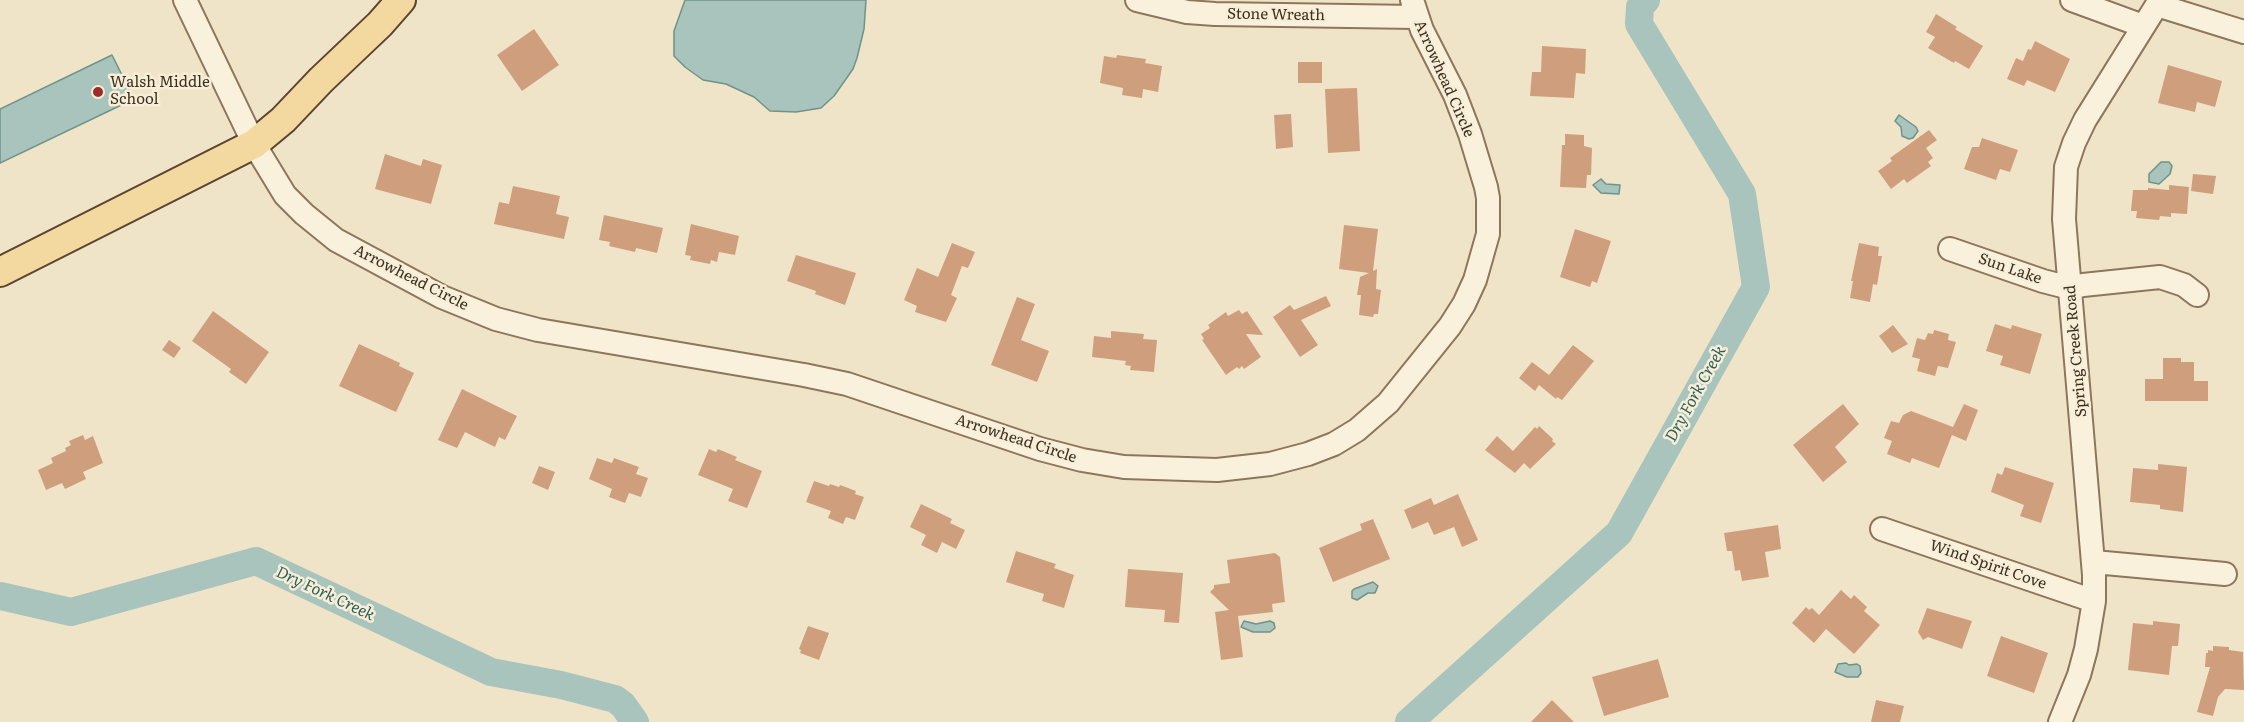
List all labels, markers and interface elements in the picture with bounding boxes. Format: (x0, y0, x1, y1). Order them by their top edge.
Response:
street label: Stone Wreath (1227, 5, 1325, 25)
street label: Arrowhead Circle (1410, 18, 1478, 140)
place label: Walsh Middle School (110, 74, 210, 109)
marker: Walsh Middle School (91, 85, 105, 99)
street label: Arrowhead Circle (351, 241, 471, 315)
street label: Sun Lake (1976, 250, 2044, 288)
street label: Spring Creek Road (2061, 284, 2091, 418)
water label: Dry Fork Creek (1662, 343, 1730, 445)
street label: Arrowhead Circle (953, 411, 1079, 467)
street label: Wind Spirit Cove (1927, 537, 2049, 593)
water label: Dry Fork Creek (273, 563, 377, 625)

